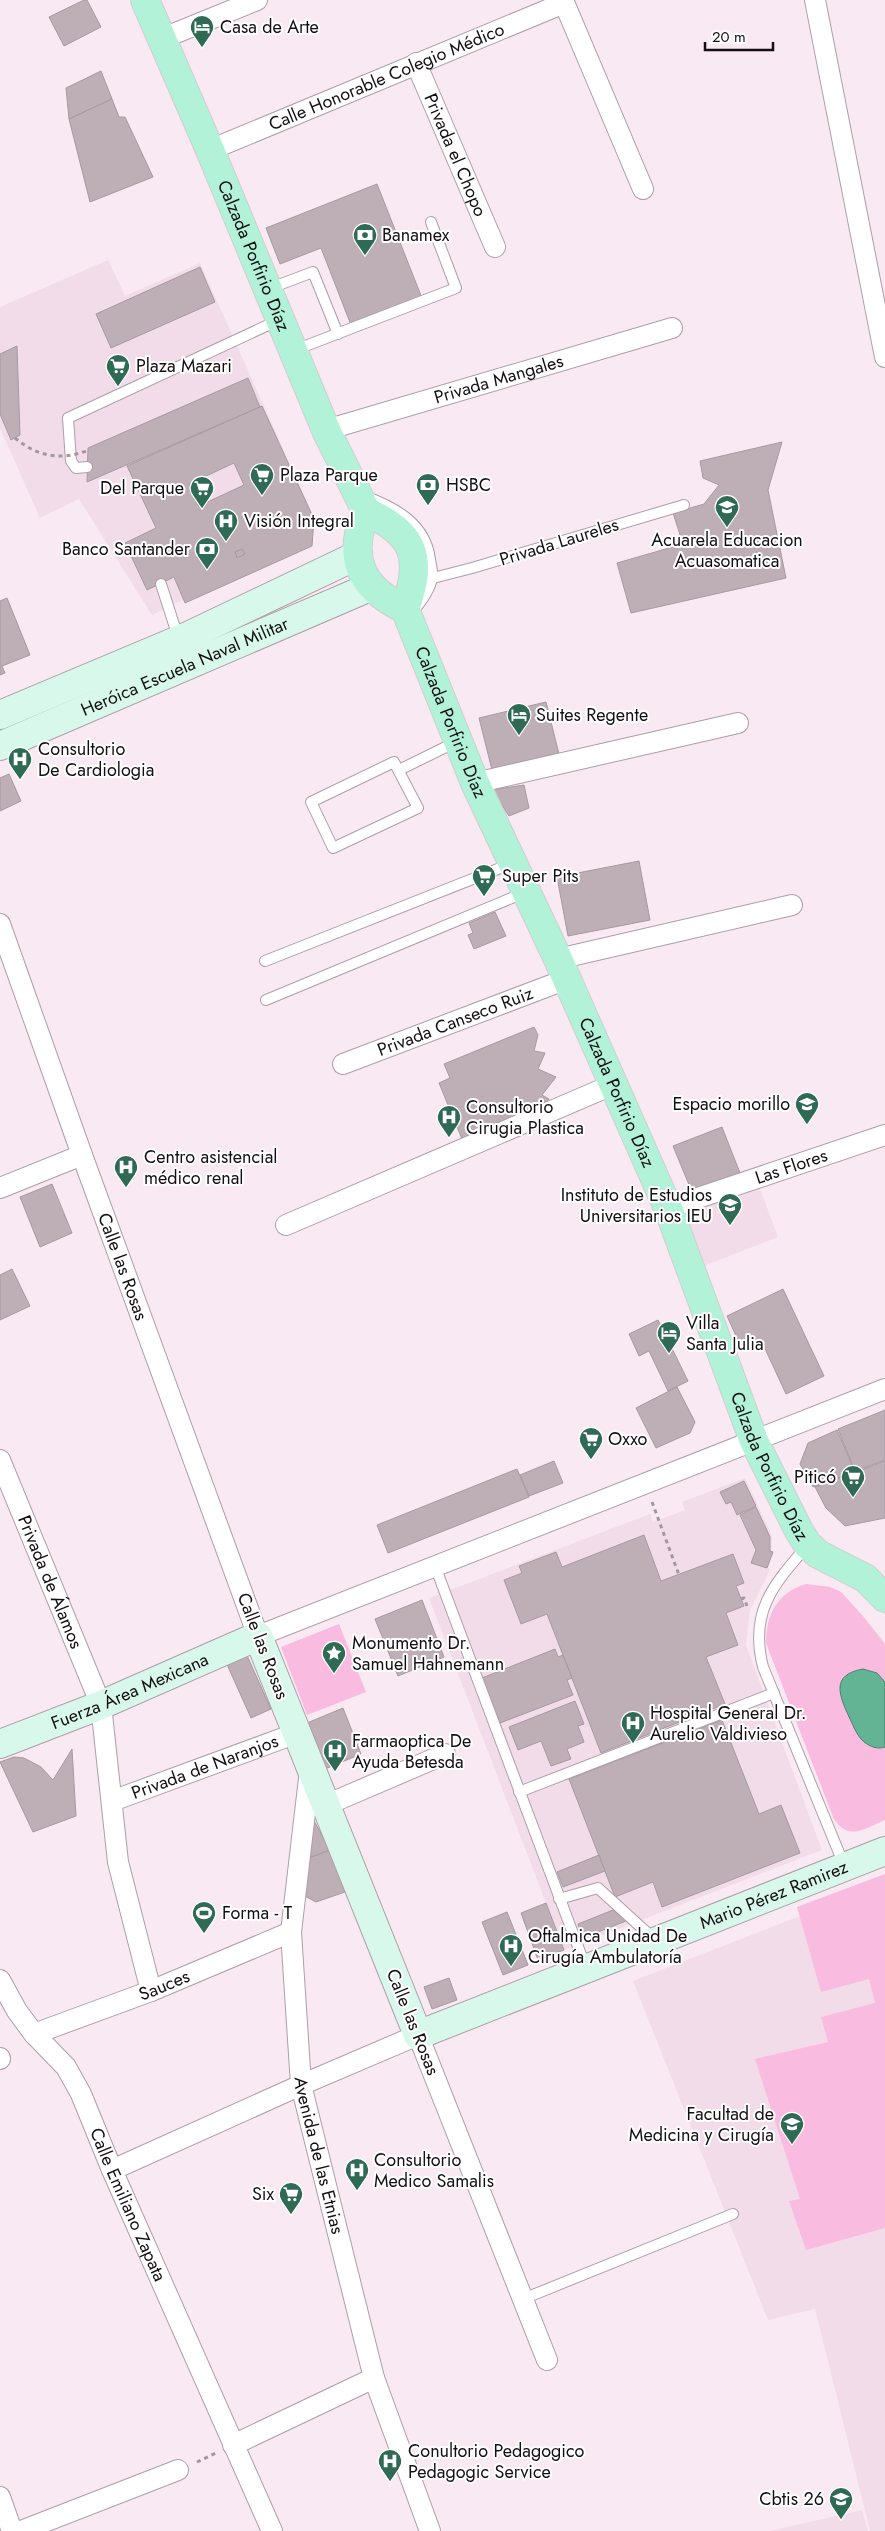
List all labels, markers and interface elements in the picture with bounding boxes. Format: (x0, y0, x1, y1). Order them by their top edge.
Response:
hotel icon: Casa de Arte (189, 14, 215, 48)
place label: Casa de Arte (220, 14, 319, 40)
street label: Calle Honorable Colegio Médico (265, 16, 508, 137)
scale bar (705, 20, 772, 52)
text: 20 m (712, 26, 746, 48)
street label: Privada el Chopo (417, 89, 493, 221)
street label: Calzada Porfirio Díaz (211, 176, 297, 336)
bank icon: Banamex (352, 222, 378, 256)
place label: Banamex (382, 222, 450, 248)
street label: Privada Mangales (431, 348, 566, 410)
supermarket icon: Plaza Mazari (105, 353, 131, 387)
place label: Plaza Mazari (136, 353, 232, 379)
supermarket icon: Plaza Parque (249, 462, 275, 496)
place label: Plaza Parque (280, 462, 378, 488)
bank icon: HSBC (415, 472, 441, 506)
place label: HSBC (446, 472, 491, 498)
place label: Del Parque (100, 475, 184, 501)
supermarket icon: Del Parque (189, 475, 215, 509)
school or university icon: Acuarela Educacion Acuasomatica (714, 494, 740, 528)
hospital icon: Visión Integral (213, 508, 239, 542)
place label: Visión Integral (244, 508, 354, 534)
street label: Privada Laureles (496, 512, 622, 572)
place label: Acuarela Educacion Acuasomatica (651, 527, 803, 574)
place label: Banco Santander (62, 536, 191, 562)
bank icon: Banco Santander (194, 536, 220, 570)
street label: Heróica Escuela Naval Militar (77, 610, 293, 723)
street label: Calzada Porfirio Díaz (408, 642, 494, 803)
hotel icon: Suites Regente (506, 702, 532, 736)
place label: Suites Regente (536, 702, 648, 728)
place label: Consultorio De Cardiologia (38, 736, 154, 783)
hospital icon: Consultorio De Cardiologia (7, 746, 33, 780)
supermarket icon: Super Pits (471, 863, 497, 897)
place label: Super Pits (502, 863, 579, 889)
street label: Privada Canseco Ruiz (374, 980, 537, 1063)
street label: Calzada Porfirio Díaz (572, 1013, 662, 1172)
place label: Espacio morillo (673, 1091, 790, 1117)
school or university icon: Espacio morillo (794, 1091, 820, 1125)
place label: Consultorio Cirugia Plastica (466, 1094, 584, 1141)
hospital icon: Consultorio Cirugia Plastica (436, 1104, 462, 1138)
street label: Las Flores (752, 1142, 831, 1191)
place label: Centro asistencial médico renal (144, 1144, 277, 1191)
hospital icon: Centro asistencial médico renal (113, 1154, 139, 1188)
place label: Instituto de Estudios Universitarios IEU (561, 1182, 712, 1229)
school or university icon: Instituto de Estudios Universitarios IEU (717, 1192, 743, 1226)
street label: Calle las Rosas (91, 1209, 154, 1324)
place label: Villa Santa Julia (686, 1310, 764, 1357)
hotel icon: Villa Santa Julia (656, 1320, 682, 1354)
street label: Calzada Porfirio Díaz (724, 1388, 815, 1547)
supermarket icon: Oxxo (578, 1426, 604, 1460)
place label: Oxxo (608, 1426, 648, 1452)
place label: Piticó (794, 1464, 836, 1490)
supermarket icon: Piticó (840, 1464, 866, 1498)
street label: Privada de Álamos (11, 1511, 89, 1653)
street label: Calle las Rosas (231, 1589, 295, 1703)
place label: Monumento Dr. Samuel Hahnemann (352, 1630, 504, 1677)
place icon: Monumento Dr. Samuel Hahnemann (321, 1640, 347, 1674)
street label: Fuerza Área Mexicana (47, 1646, 213, 1736)
place label: Hospital General Dr. Aurelio Valdivieso (650, 1700, 806, 1747)
hospital icon: Hospital General Dr. Aurelio Valdivieso (620, 1710, 646, 1744)
street label: Privada de Naranjos (128, 1728, 282, 1806)
place label: Farmaoptica De Ayuda Betesda (352, 1728, 471, 1775)
hospital icon: Farmaoptica De Ayuda Betesda (322, 1738, 348, 1772)
street label: Mario Pérez Ramirez (696, 1854, 852, 1936)
sports icon: Forma - T (191, 1900, 217, 1934)
place label: Forma - T (222, 1900, 293, 1926)
place label: Oftalmica Unidad De Cirugía Ambulatoría (528, 1923, 687, 1970)
hospital icon: Oftalmica Unidad De Cirugía Ambulatoría (498, 1933, 524, 1967)
street label: Sauces (135, 1963, 194, 2007)
street label: Calle las Rosas (380, 1965, 446, 2079)
street label: Avenida de las Etnias (288, 2076, 351, 2237)
place label: Facultad de Medicina y Cirugía (629, 2101, 774, 2148)
school or university icon: Facultad de Medicina y Cirugía (779, 2111, 805, 2145)
street label: Calle Emiliano Zapata (83, 2124, 173, 2286)
place label: Consultorio Medico Samalis (374, 2147, 494, 2194)
hospital icon: Consultorio Medico Samalis (344, 2157, 370, 2191)
place label: Six (252, 2181, 274, 2207)
supermarket icon: Six (278, 2181, 304, 2215)
place label: Conultorio Pedagogico Pedagogic Service (408, 2438, 585, 2485)
hospital icon: Conultorio Pedagogico Pedagogic Service (377, 2448, 403, 2482)
place label: Cbtis 26 (759, 2486, 824, 2512)
school or university icon: Cbtis 26 (828, 2486, 854, 2520)

